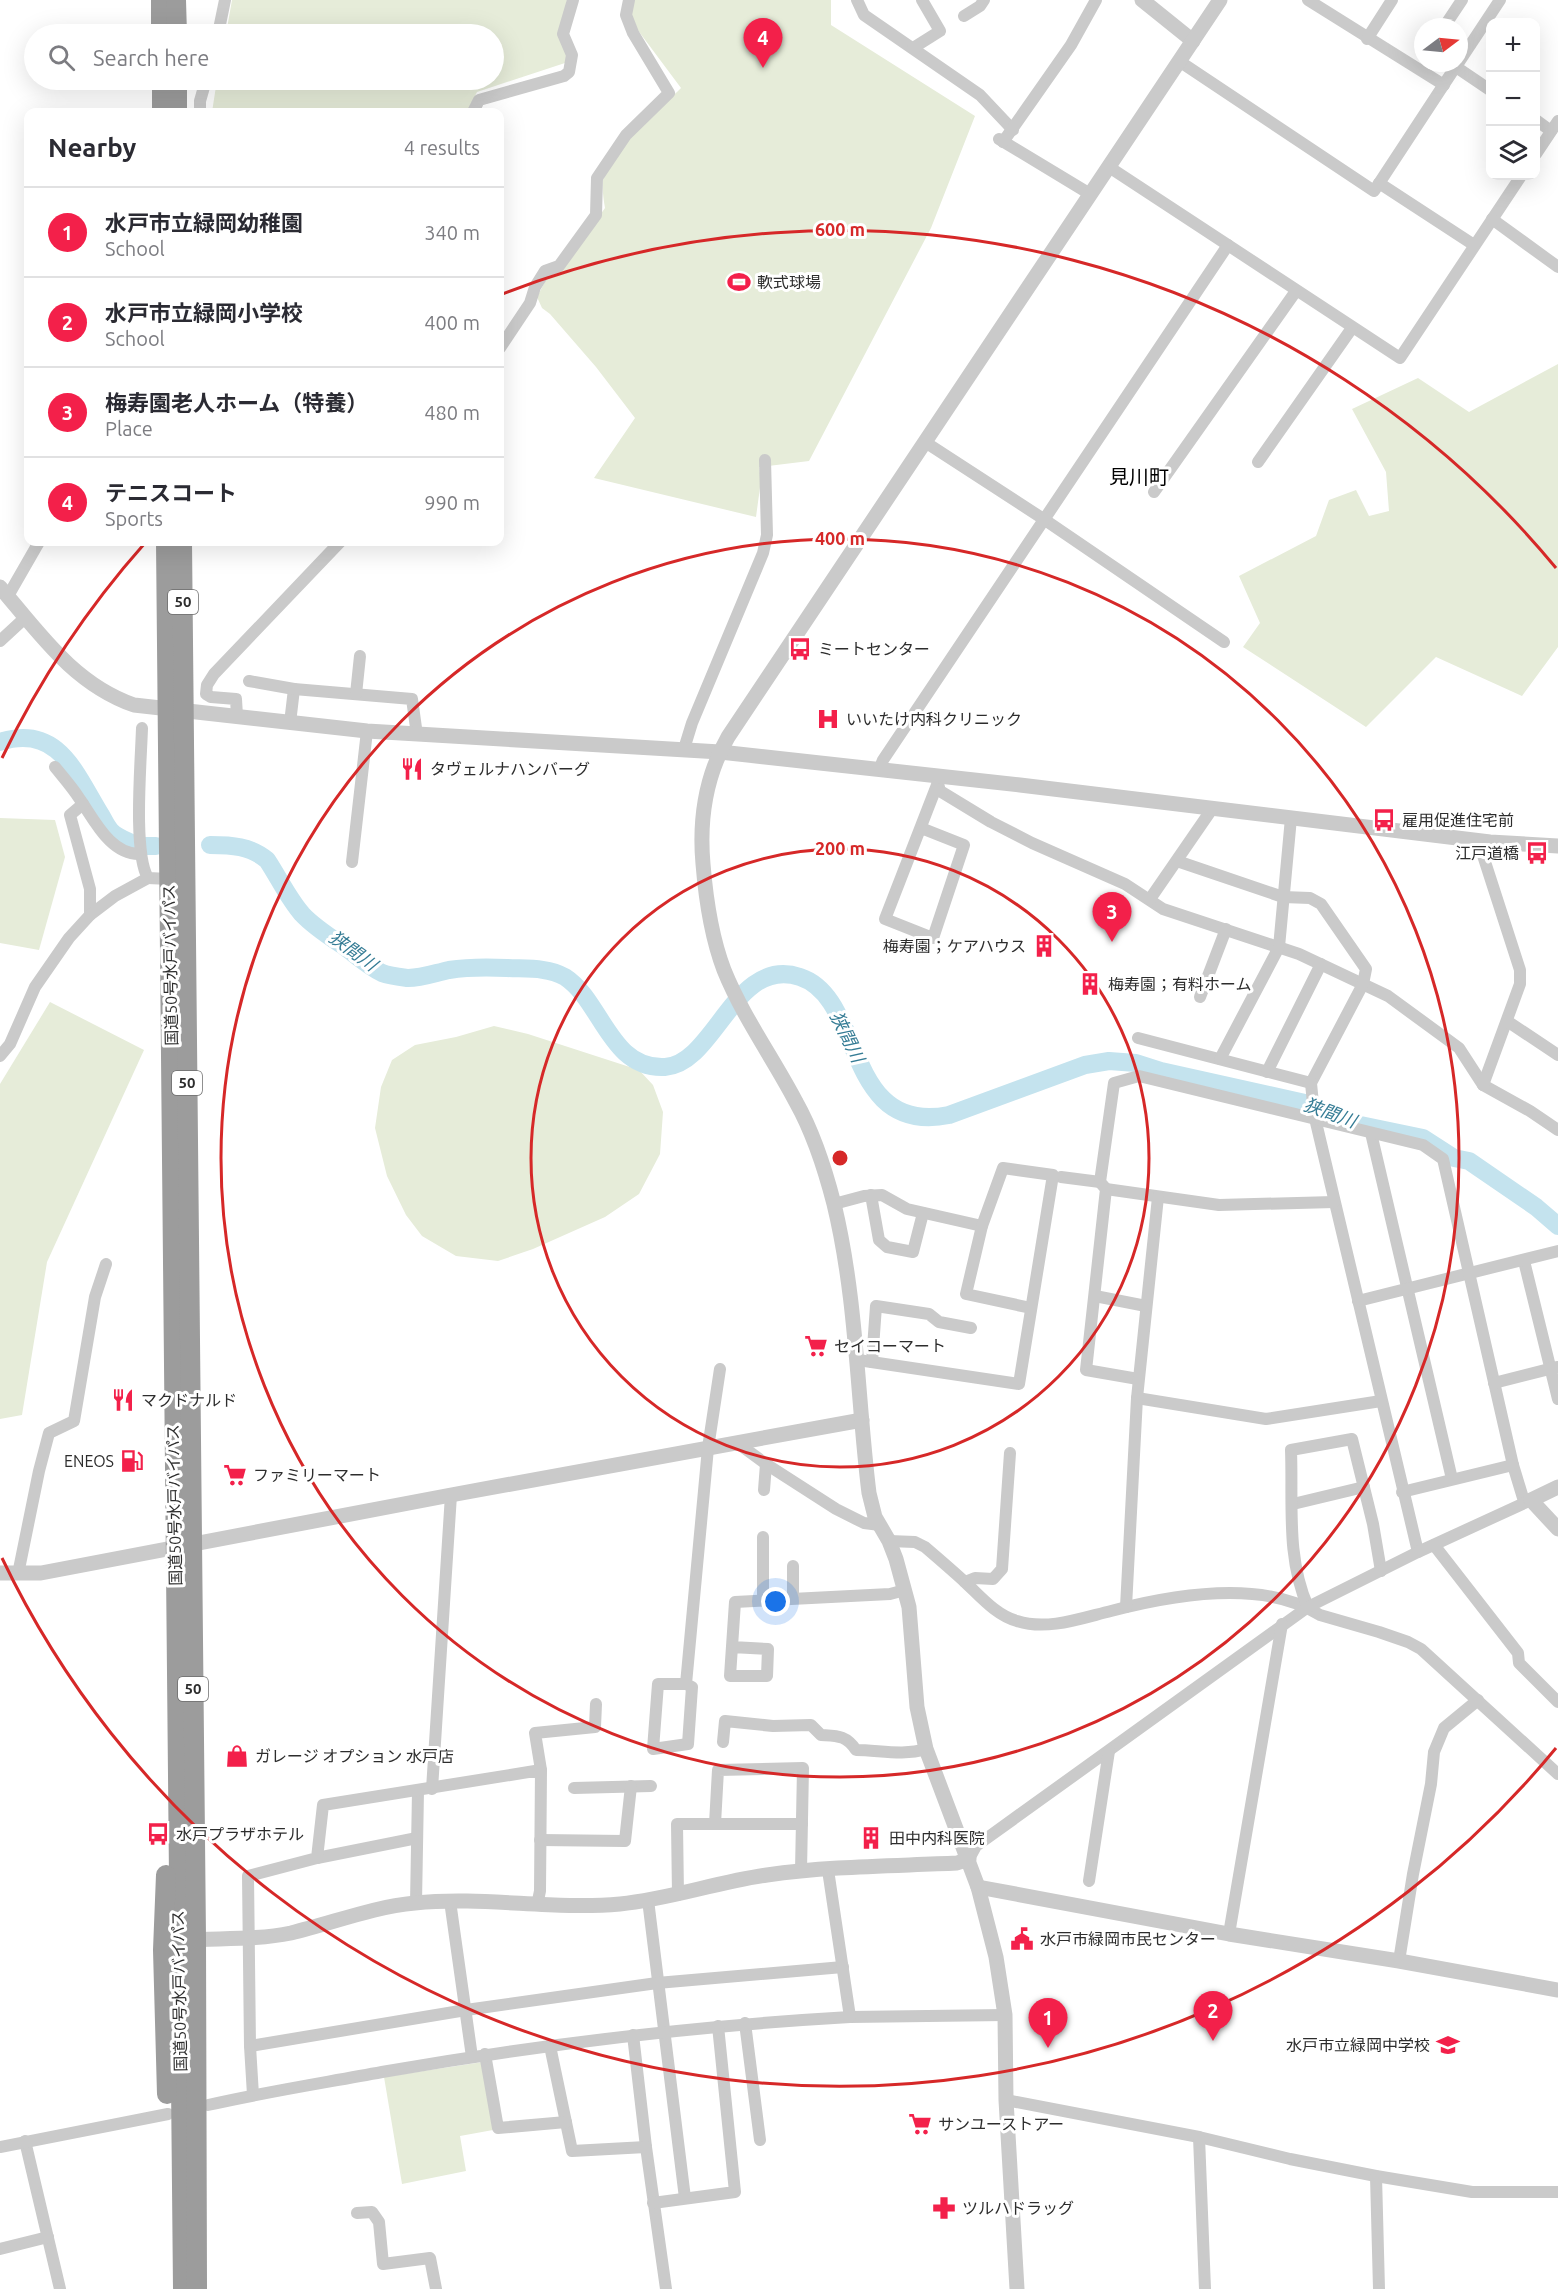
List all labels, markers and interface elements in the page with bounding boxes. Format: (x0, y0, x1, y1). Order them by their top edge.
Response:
north arrow (1414, 18, 1468, 72)
map controls (1486, 18, 1540, 180)
button: + (1486, 18, 1540, 72)
pin: 4 (744, 19, 783, 68)
search box (24, 24, 504, 90)
icon: search (45, 41, 78, 74)
text: Search here (93, 45, 209, 70)
button: − (1486, 72, 1540, 126)
button: layers (1486, 126, 1540, 180)
text: Nearby (48, 133, 136, 162)
text: 4 results (404, 136, 480, 159)
text: 水戸市立緑岡幼稚園 (105, 210, 303, 235)
text: 600 m (815, 219, 865, 239)
text: 1 (62, 221, 73, 244)
text: 340 m (424, 221, 480, 244)
text: School (105, 237, 165, 260)
sports icon: 軟式球場 (726, 269, 752, 295)
place label: 軟式球場 (757, 273, 821, 291)
text: 水戸市立緑岡小学校 (105, 300, 303, 325)
text: 2 (62, 311, 73, 334)
text: 400 m (424, 311, 480, 334)
text: School (105, 327, 165, 350)
text: 梅寿園老人ホーム（特養） (105, 390, 368, 415)
text: 3 (62, 401, 73, 424)
text: 480 m (424, 401, 480, 424)
text: Place (105, 417, 153, 440)
district label: 見川町 (1109, 465, 1169, 488)
text: テニスコート (105, 480, 237, 505)
text: 4 (62, 491, 73, 514)
text: 990 m (424, 491, 480, 514)
text: Sports (105, 507, 163, 530)
text: 400 m (815, 528, 865, 548)
road number: 50 (168, 590, 198, 614)
bus stop icon: ミートセンター (787, 636, 813, 662)
place label: ミートセンター (818, 640, 930, 658)
hospital icon: いいたけ内科クリニック (815, 706, 841, 732)
place label: いいたけ内科クリニック (846, 710, 1022, 728)
restaurant icon: タヴェルナハンバーグ (399, 756, 425, 782)
place label: タヴェルナハンバーグ (430, 760, 590, 778)
bus stop icon: 雇用促進住宅前 (1371, 807, 1397, 833)
place label: 雇用促進住宅前 (1402, 811, 1514, 829)
text: 200 m (815, 838, 865, 858)
bus stop icon: 江戸道橋 (1524, 840, 1550, 866)
place label: 江戸道橋 (1455, 844, 1519, 862)
street label: 国道50号水戸バイパス (160, 884, 180, 1046)
pin: 3 (1092, 892, 1132, 942)
water label: 狭間川 (326, 926, 383, 975)
building icon: 梅寿園；ケアハウス (1031, 933, 1057, 959)
place label: 梅寿園；ケアハウス (883, 937, 1026, 955)
building icon: 梅寿園；有料ホーム (1077, 971, 1103, 997)
place label: 梅寿園；有料ホーム (1108, 975, 1252, 993)
water label: 狭間川 (827, 1008, 870, 1067)
road number: 50 (172, 1071, 202, 1095)
water label: 狭間川 (1302, 1093, 1361, 1131)
centre of rings (830, 1148, 850, 1168)
supermarket icon: セイコーマート (803, 1333, 829, 1359)
place label: セイコーマート (834, 1337, 946, 1355)
restaurant icon: マクドナルド (110, 1387, 136, 1413)
place label: マクドナルド (141, 1391, 237, 1409)
street label: 国道50号水戸バイパス (164, 1424, 184, 1586)
fuel station icon: ENEOS (119, 1448, 145, 1474)
place label: ENEOS (64, 1452, 114, 1470)
supermarket icon: ファミリーマート (222, 1462, 248, 1488)
place label: ファミリーマート (253, 1466, 381, 1484)
your location (761, 1587, 790, 1616)
road number: 50 (178, 1677, 208, 1701)
shop icon: ガレージ オプション 水戸店 (224, 1743, 250, 1769)
place label: ガレージ オプション 水戸店 (255, 1747, 454, 1765)
bus stop icon: 水戸プラザホテル (145, 1821, 171, 1847)
place label: 水戸プラザホテル (176, 1825, 304, 1843)
building icon: 田中内科医院 (858, 1825, 884, 1851)
place label: 田中内科医院 (889, 1829, 985, 1847)
street label: 国道50号水戸バイパス (169, 1910, 189, 2072)
public building icon: 水戸市緑岡市民センター (1009, 1926, 1035, 1952)
place label: 水戸市緑岡市民センター (1040, 1930, 1216, 1948)
pin: 2 (1194, 1992, 1232, 2041)
pin: 1 (1028, 1998, 1068, 2048)
school or university icon: 水戸市立緑岡中学校 (1435, 2032, 1461, 2058)
place label: 水戸市立緑岡中学校 (1286, 2036, 1430, 2054)
supermarket icon: サンユーストアー (907, 2111, 933, 2137)
place label: サンユーストアー (938, 2115, 1064, 2133)
pharmacy icon: ツルハドラッグ (931, 2195, 957, 2221)
place label: ツルハドラッグ (962, 2199, 1074, 2217)

